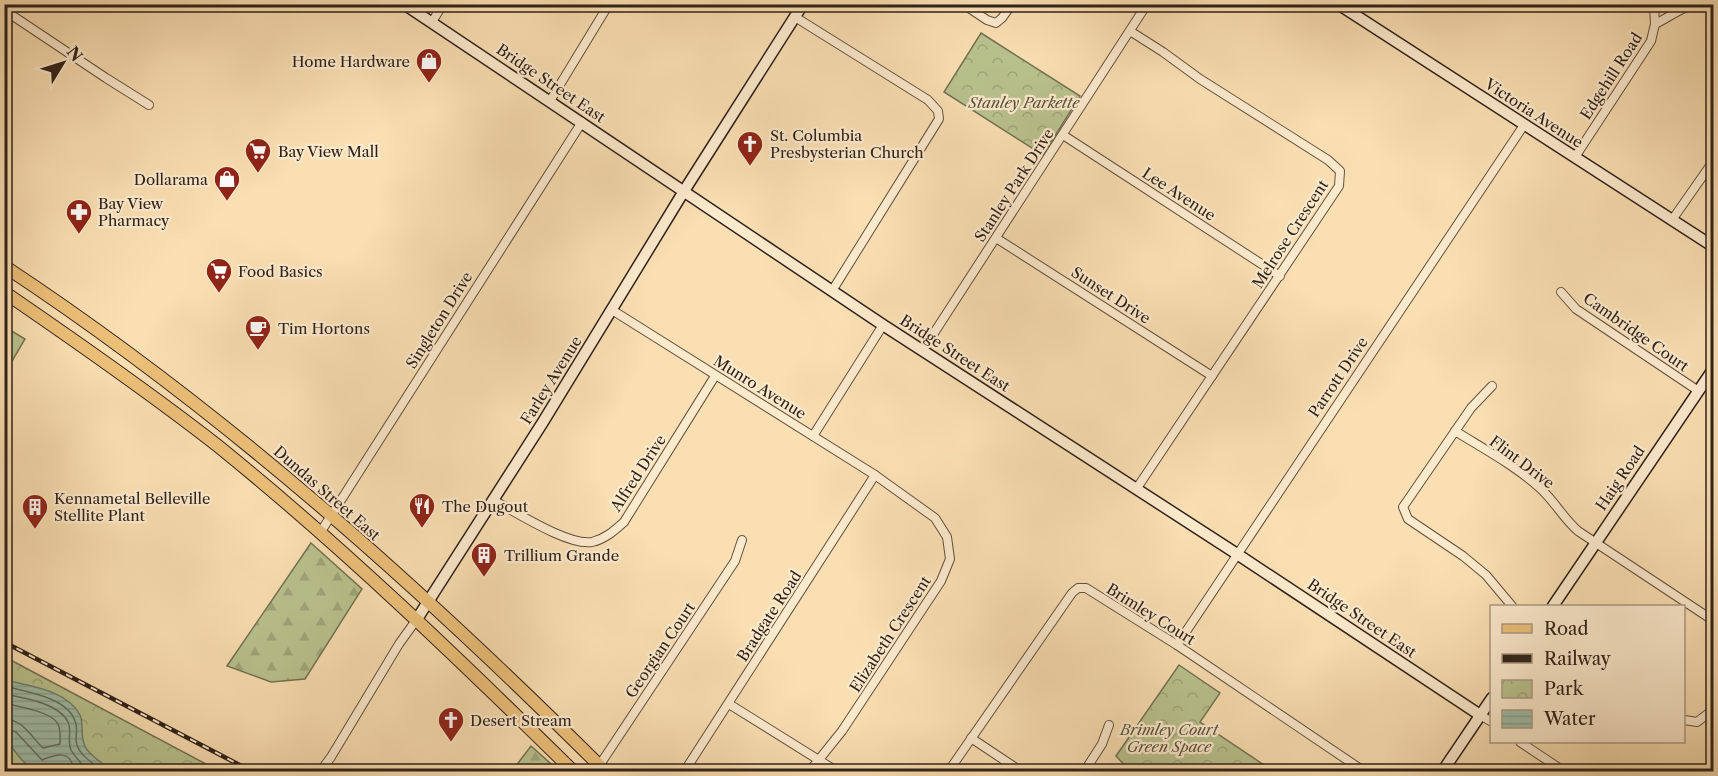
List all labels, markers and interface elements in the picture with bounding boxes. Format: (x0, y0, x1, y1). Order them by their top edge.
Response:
street label: Edgehill Road (1576, 29, 1646, 123)
north arrow (33, 33, 93, 93)
street label: Bridge Street East (493, 40, 610, 127)
text: N (63, 42, 87, 65)
shop icon: Home Hardware (414, 46, 444, 84)
place label: Home Hardware (292, 52, 410, 71)
street label: Victoria Avenue (1481, 74, 1587, 152)
park label: Stanley Parkette (968, 93, 1080, 112)
street label: Stanley Park Drive (970, 125, 1058, 245)
place label: St. Columbia Presbysterian Church (770, 126, 924, 162)
church icon: St. Columbia Presbysterian Church (735, 129, 765, 167)
supermarket icon: Bay View Mall (243, 136, 273, 174)
place label: Bay View Mall (278, 142, 379, 161)
street label: Lee Avenue (1139, 163, 1219, 225)
shop icon: Dollarama (212, 164, 242, 202)
place label: Dollarama (134, 170, 208, 189)
street label: Melrose Crescent (1248, 176, 1333, 292)
place label: Bay View Pharmacy (98, 194, 170, 230)
pharmacy icon: Bay View Pharmacy (64, 197, 94, 235)
supermarket icon: Food Basics (204, 256, 234, 294)
place label: Food Basics (238, 262, 323, 281)
street label: Sunset Drive (1068, 262, 1154, 328)
street label: Singleton Drive (402, 268, 476, 372)
street label: Cambridge Court (1580, 289, 1693, 376)
street label: Bridge Street East (896, 310, 1014, 396)
cafe icon: Tim Hortons (243, 313, 273, 351)
place label: Tim Hortons (278, 319, 370, 338)
street label: Farley Avenue (516, 332, 586, 428)
street label: Parrott Drive (1304, 333, 1372, 421)
street label: Munro Avenue (710, 351, 810, 423)
street label: Alfred Drive (606, 431, 670, 516)
street label: Flint Drive (1486, 431, 1558, 493)
street label: Dundas Street East (270, 442, 385, 545)
street label: Haig Road (1591, 442, 1649, 514)
place label: Kennametal Belleville Stellite Plant (54, 489, 210, 525)
restaurant icon: The Dugout (407, 491, 437, 529)
building icon: Kennametal Belleville Stellite Plant (20, 492, 50, 530)
place label: The Dugout (442, 497, 529, 516)
building icon: Trillium Grande (469, 540, 499, 578)
place label: Trillium Grande (504, 546, 619, 565)
street label: Bradgate Road (733, 567, 805, 665)
street label: Elizabeth Crescent (845, 572, 935, 696)
street label: Bridge Street East (1304, 575, 1421, 662)
street label: Brimley Court (1103, 579, 1200, 649)
street label: Georgian Court (621, 598, 699, 701)
legend (1490, 605, 1685, 743)
text: Road (1544, 618, 1589, 640)
text: Railway (1544, 648, 1612, 670)
text: Park (1544, 678, 1585, 700)
church icon: Desert Stream (436, 705, 466, 743)
text: Water (1543, 708, 1596, 730)
place label: Desert Stream (470, 711, 572, 730)
park label: Brimley Court Green Space (1119, 720, 1219, 756)

